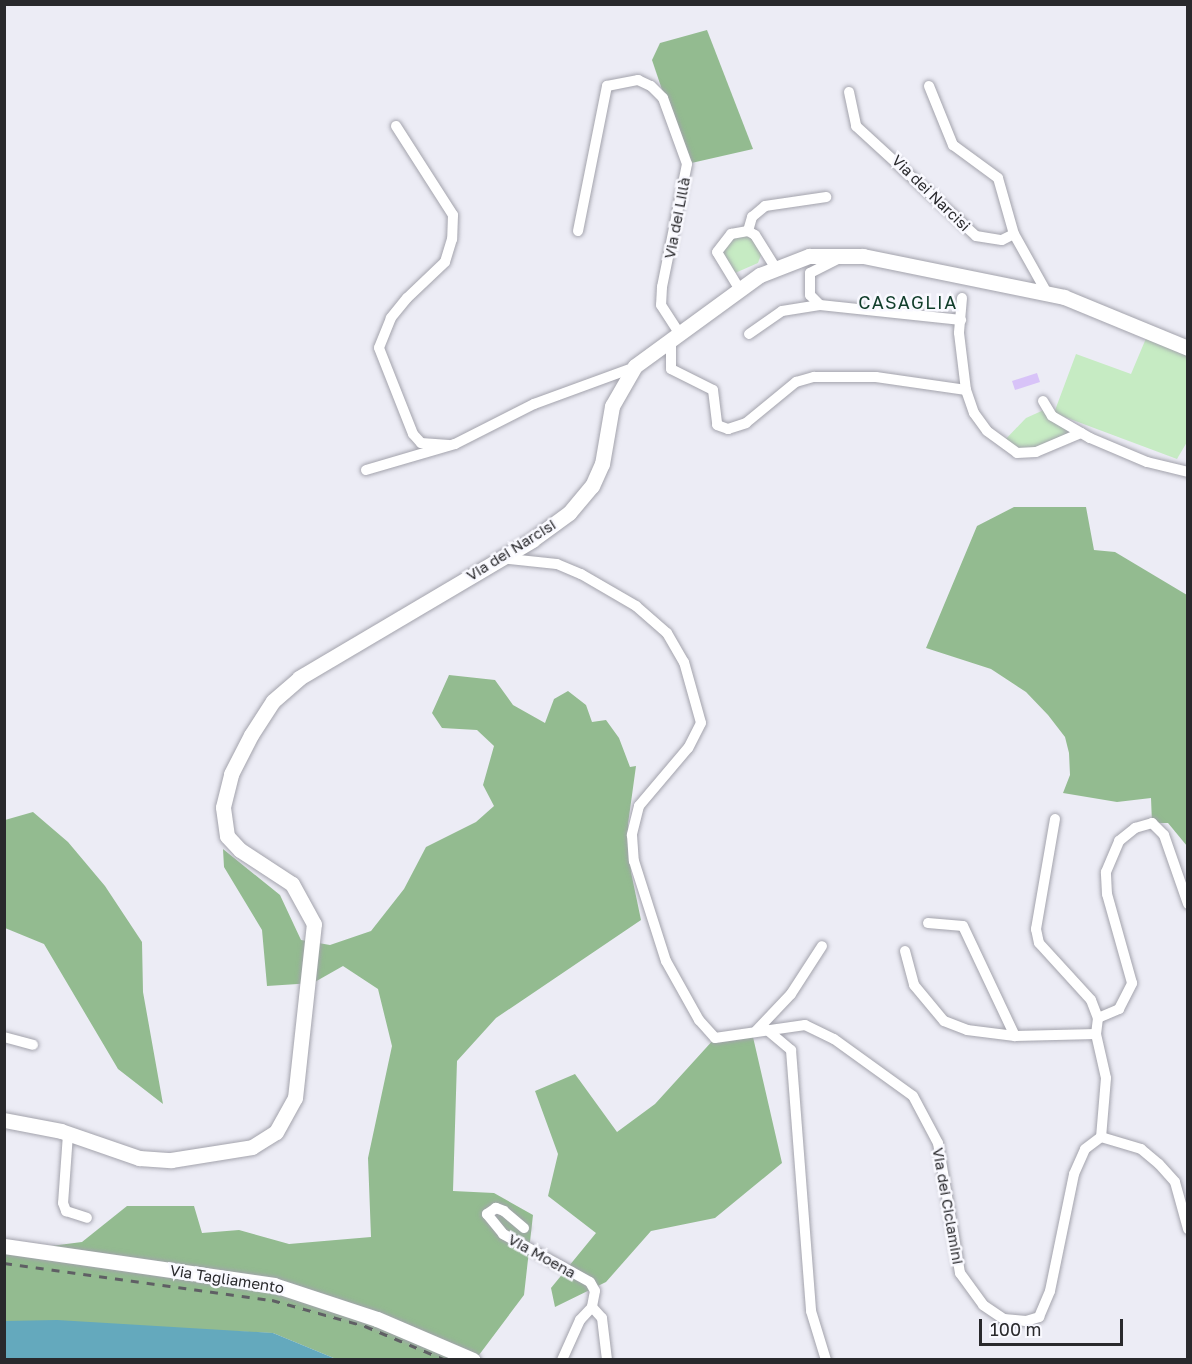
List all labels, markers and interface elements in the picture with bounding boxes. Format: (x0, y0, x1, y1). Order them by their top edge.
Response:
street label: Via dei Narcisi (888, 151, 974, 235)
street label: Via dei Lillà (660, 176, 694, 260)
district label: CASAGLIA (858, 291, 958, 313)
street label: Via dei Narcisi (463, 515, 559, 585)
street label: Via dei Ciclamini (929, 1146, 967, 1266)
street label: Via Moena (505, 1230, 579, 1282)
street label: Via Tagliamento (169, 1261, 285, 1297)
scale bar (982, 1307, 1126, 1345)
text: 100 m (990, 1318, 1041, 1340)

